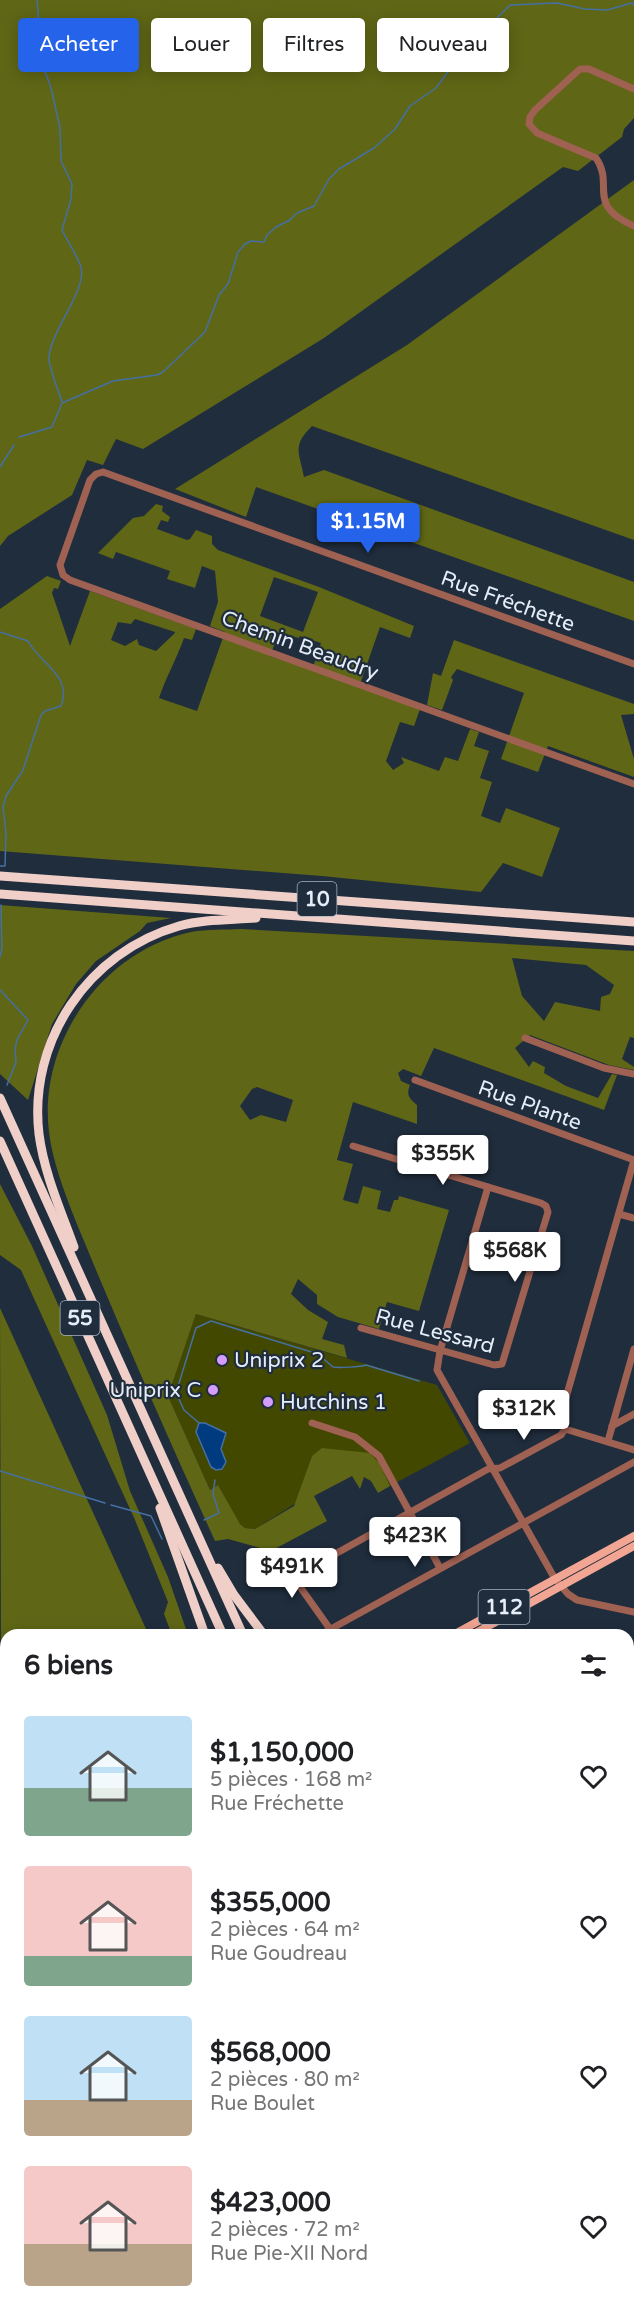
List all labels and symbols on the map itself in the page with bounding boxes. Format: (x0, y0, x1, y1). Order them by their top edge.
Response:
pin: $1.15M (319, 503, 417, 554)
street label: Rue Fréchette (438, 566, 578, 637)
street label: Chemin Beaudry (218, 605, 382, 686)
road number: 10 (298, 882, 336, 916)
street label: Rue Plante (475, 1075, 585, 1136)
pin: $355K (401, 1135, 485, 1186)
pin: $568K (473, 1232, 557, 1283)
road number: 55 (60, 1301, 100, 1335)
street label: Rue Lessard (373, 1304, 497, 1359)
place label: Uniprix 2 (234, 1348, 324, 1373)
marker: Uniprix 2 (215, 1353, 229, 1367)
place label: Uniprix C (110, 1378, 201, 1403)
marker: Uniprix C (206, 1383, 220, 1397)
place label: Hutchins 1 (280, 1390, 387, 1415)
pin: $312K (482, 1390, 566, 1441)
marker: Hutchins 1 (261, 1395, 275, 1409)
pin: $423K (373, 1517, 457, 1568)
pin: $491K (250, 1548, 334, 1599)
road number: 112 (478, 1590, 530, 1624)

